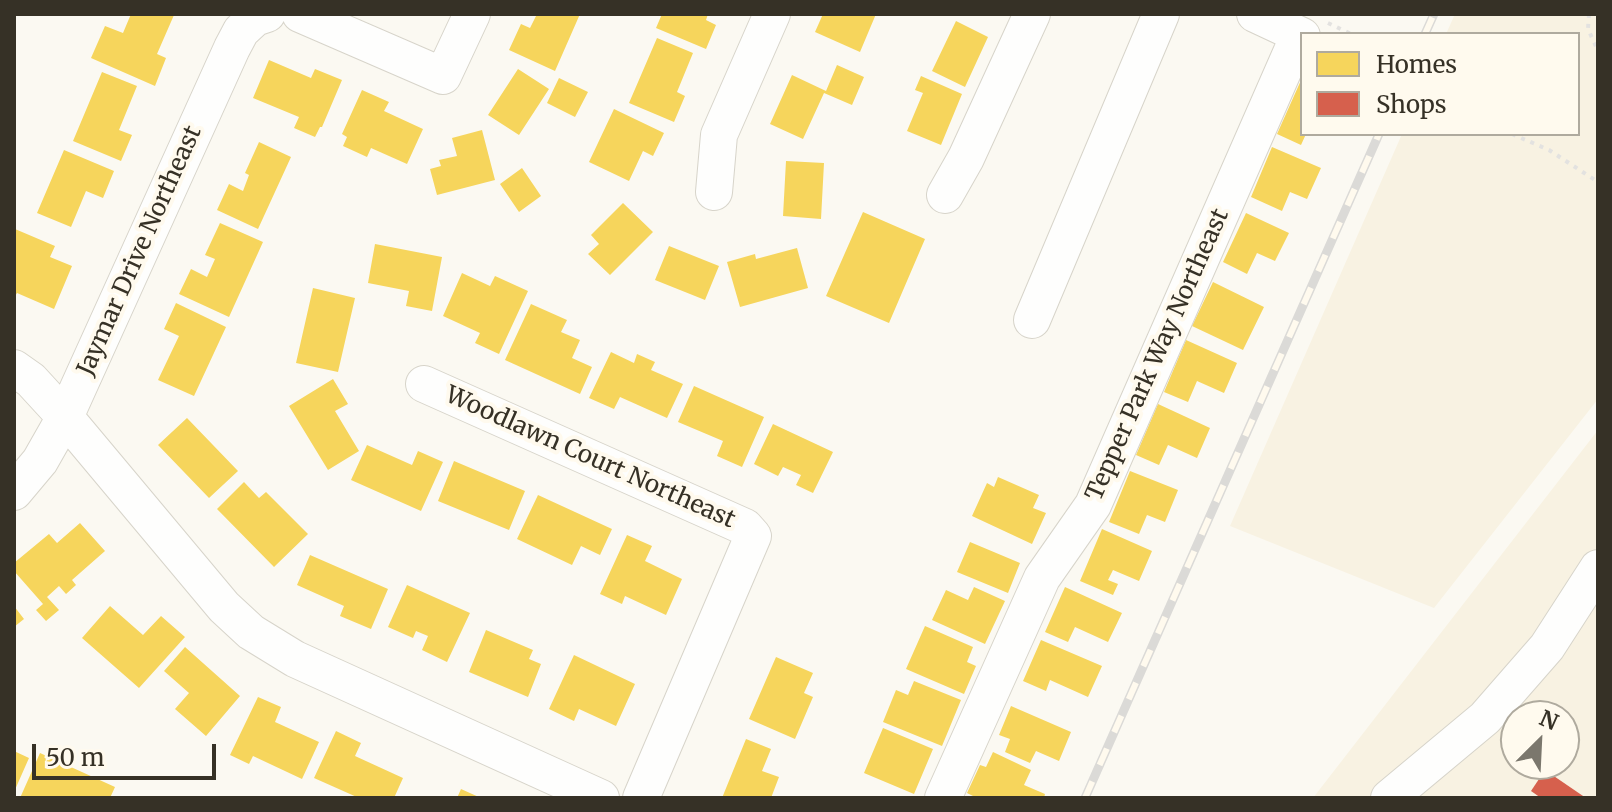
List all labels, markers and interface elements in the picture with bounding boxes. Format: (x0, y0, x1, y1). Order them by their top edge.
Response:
legend (1300, 32, 1580, 136)
text: Homes (1376, 49, 1457, 80)
text: Shops (1376, 89, 1447, 120)
street label: Jaymar Drive Northeast (72, 122, 208, 380)
street label: Tepper Park Way Northeast (1080, 205, 1236, 505)
street label: Woodlawn Court Northeast (441, 381, 739, 535)
north arrow (1500, 700, 1580, 780)
text: N (1535, 704, 1563, 736)
scale bar (36, 728, 220, 778)
text: 50 m (46, 742, 105, 773)

